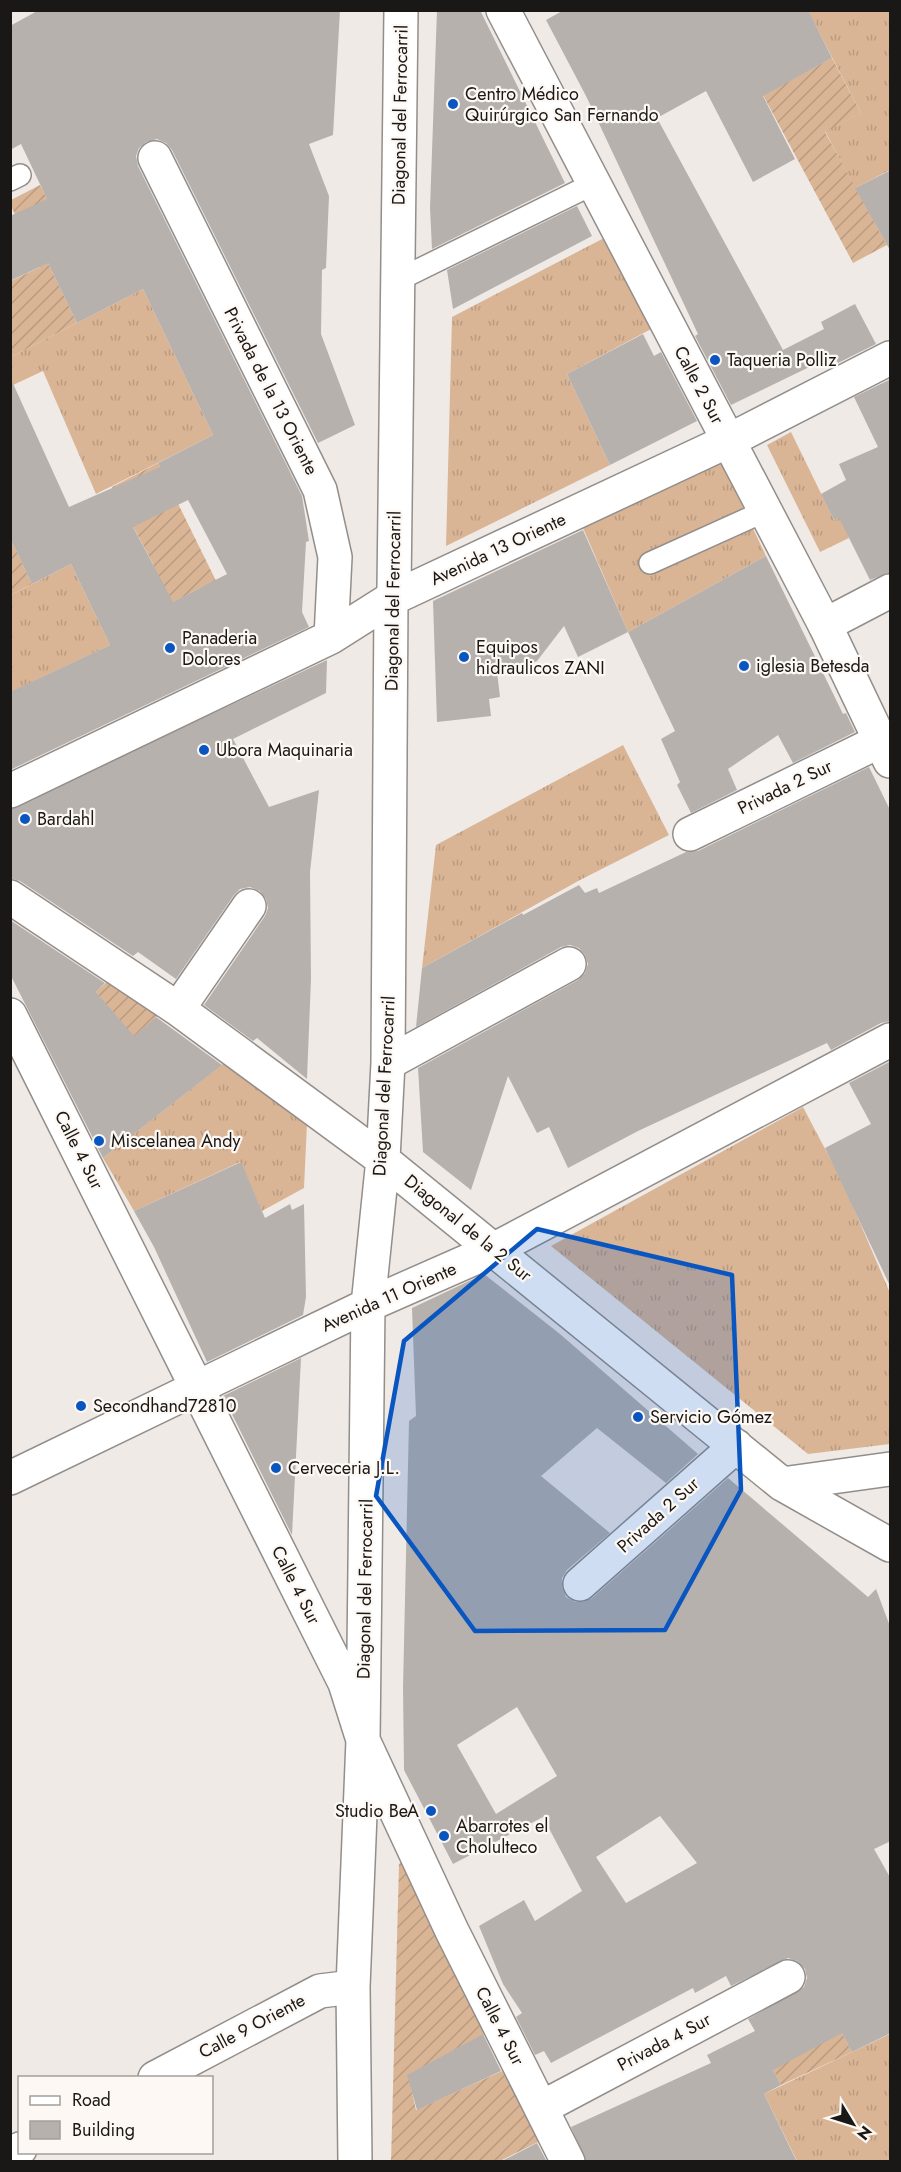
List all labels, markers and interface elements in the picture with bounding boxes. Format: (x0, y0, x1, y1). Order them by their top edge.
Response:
street label: Diagonal del Ferrocarril (385, 25, 415, 205)
place label: Centro Médico Quirúrgico San Fernando (465, 81, 659, 128)
marker: Centro Médico Quirúrgico San Fernando (446, 97, 460, 111)
street label: Privada de la 13 Oriente (217, 303, 325, 479)
street label: Calle 2 Sur (668, 341, 731, 429)
place label: Taqueria Polliz (727, 347, 837, 373)
marker: Taqueria Polliz (708, 353, 722, 367)
street label: Avenida 13 Oriente (426, 506, 570, 592)
street label: Diagonal del Ferrocarril (378, 511, 408, 691)
place label: Panaderia Dolores (182, 625, 257, 672)
place label: Equipos hidraulicos ZANI (476, 634, 605, 681)
marker: Panaderia Dolores (163, 641, 177, 655)
marker: Equipos hidraulicos ZANI (457, 650, 471, 664)
place label: iglesia Betesda (756, 653, 869, 679)
marker: iglesia Betesda (737, 659, 751, 673)
place label: Ubora Maquinaria (216, 737, 353, 763)
marker: Ubora Maquinaria (197, 743, 211, 757)
street label: Privada 2 Sur (733, 753, 837, 821)
place label: Bardahl (37, 806, 94, 832)
marker: Bardahl (18, 812, 32, 826)
street label: Diagonal del Ferrocarril (366, 995, 402, 1177)
street label: Calle 4 Sur (48, 1106, 110, 1195)
place label: Miscelanea Andy (111, 1128, 241, 1154)
marker: Miscelanea Andy (92, 1134, 106, 1148)
street label: Diagonal de la 2 Sur (399, 1168, 538, 1288)
street label: Avenida 11 Oriente (317, 1256, 461, 1338)
place label: Secondhand72810 (93, 1393, 237, 1419)
marker: Secondhand72810 (74, 1399, 88, 1413)
place label: Servicio Gómez (650, 1404, 773, 1430)
marker: Servicio Gómez (631, 1410, 645, 1424)
place label: Cerveceria J.L. (288, 1455, 400, 1481)
marker: Cerveceria J.L. (269, 1461, 283, 1475)
street label: Privada 2 Sur (611, 1471, 705, 1559)
street label: Diagonal del Ferrocarril (350, 1499, 380, 1679)
street label: Calle 4 Sur (265, 1541, 327, 1630)
place label: Studio BeA (335, 1798, 419, 1824)
marker: Studio BeA (424, 1804, 438, 1818)
place label: Abarrotes el Cholulteco (456, 1813, 548, 1860)
marker: Abarrotes el Cholulteco (437, 1829, 451, 1843)
street label: Calle 4 Sur (469, 1982, 531, 2071)
street label: Calle 9 Oriente (194, 1987, 310, 2065)
street label: Privada 4 Sur (613, 2006, 716, 2078)
legend (18, 2076, 213, 2154)
text: Road (72, 2087, 111, 2113)
north arrow (823, 2094, 883, 2154)
text: Building (72, 2117, 135, 2143)
text: N (851, 2121, 877, 2145)

